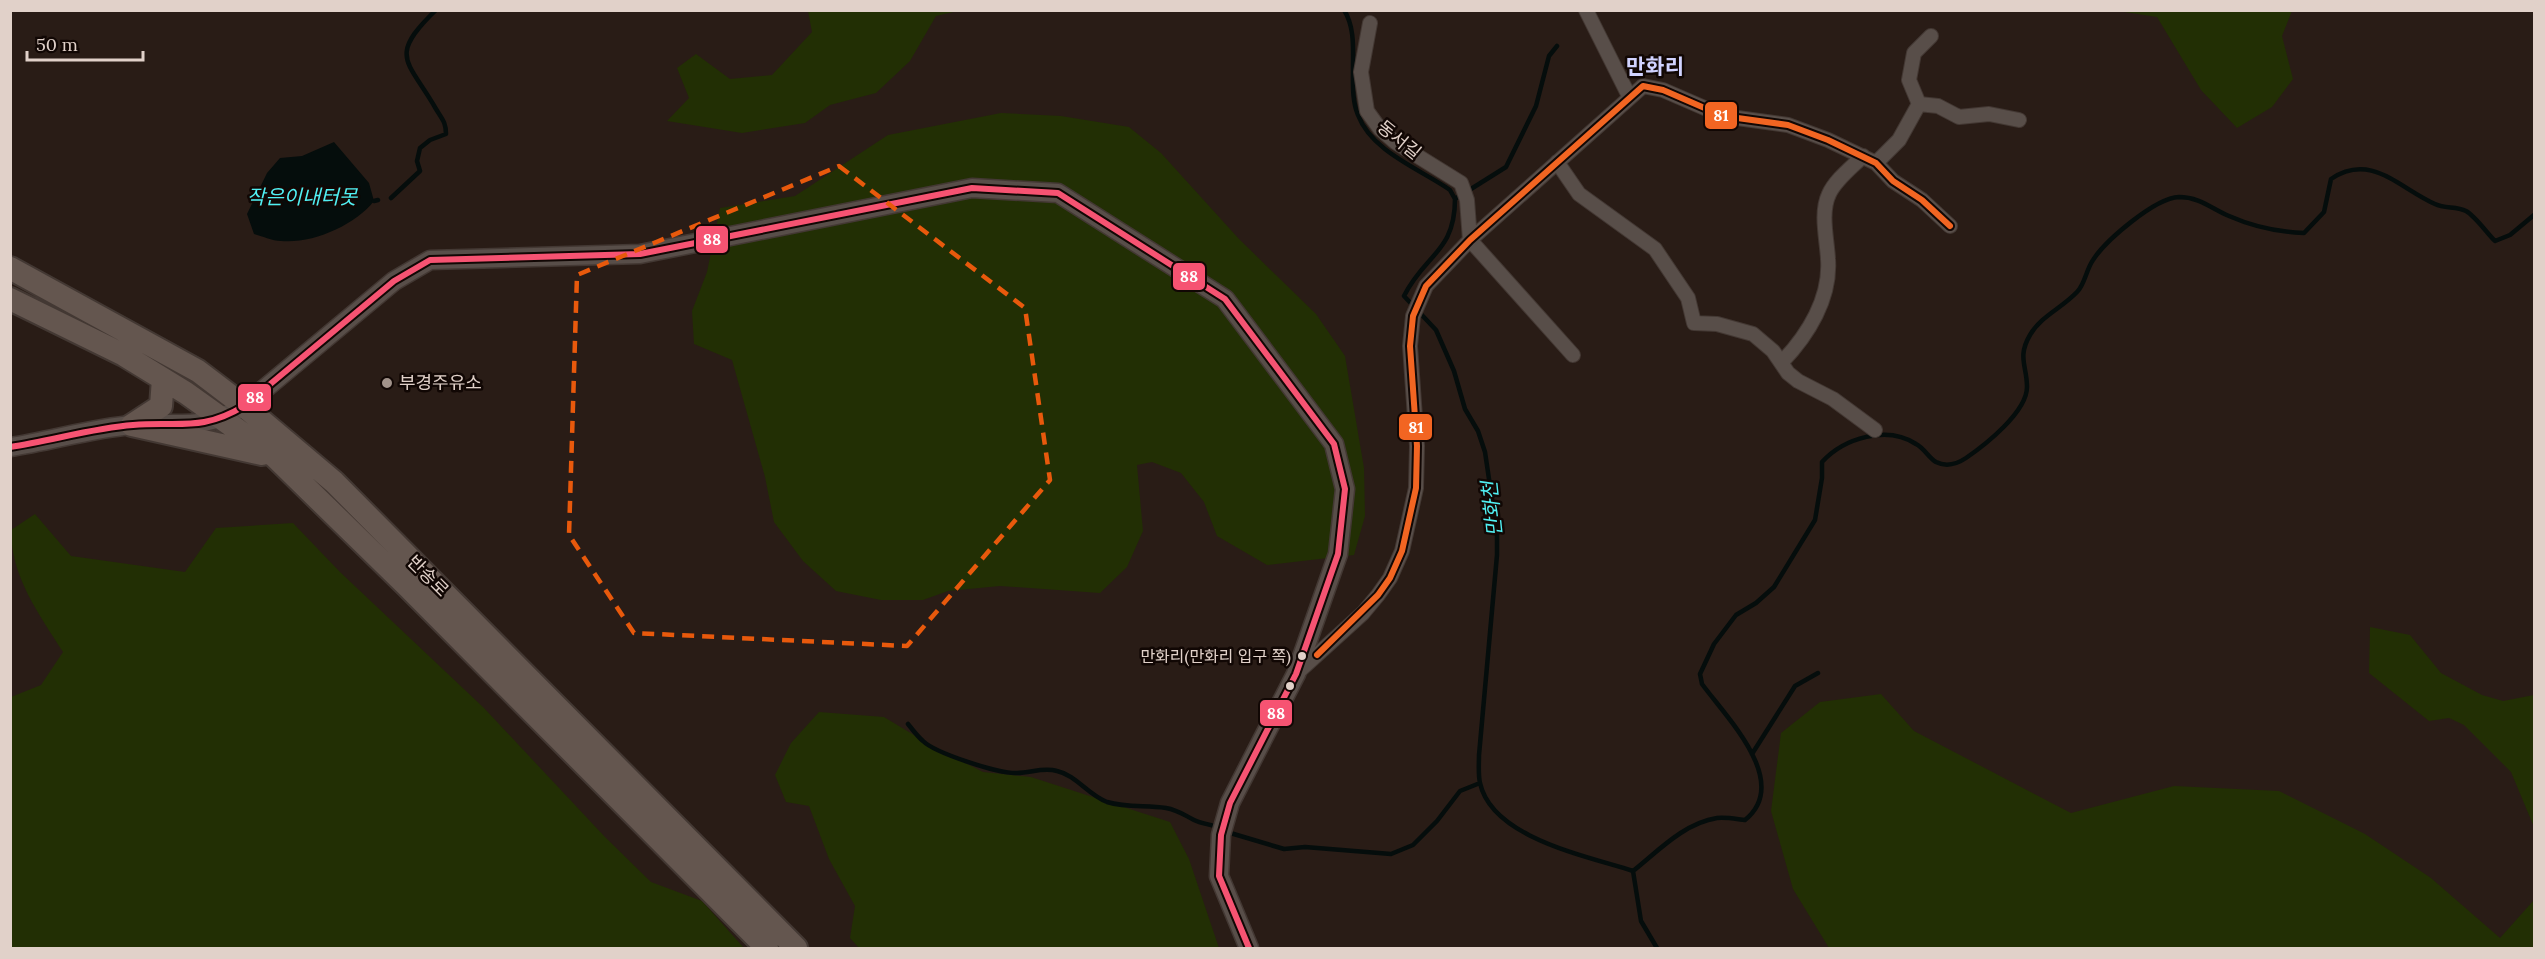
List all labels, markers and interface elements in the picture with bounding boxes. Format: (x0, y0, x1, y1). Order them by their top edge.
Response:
scale bar (27, 24, 142, 62)
text: 50 m (36, 33, 78, 56)
district label: 만화리 (1626, 53, 1684, 80)
line badge: 81 (1704, 101, 1738, 130)
text: 81 (1713, 105, 1729, 125)
street label: 동서길 (1373, 115, 1426, 164)
water label: 작은이내터못 (247, 184, 359, 209)
line badge: 88 (695, 225, 729, 254)
text: 88 (703, 229, 721, 249)
line badge: 88 (1172, 262, 1206, 291)
text: 88 (1180, 266, 1198, 286)
place label: 부경주유소 (399, 371, 482, 394)
marker: 부경주유소 (380, 376, 394, 390)
line badge: 88 (237, 383, 272, 412)
text: 88 (246, 387, 264, 407)
line badge: 81 (1398, 413, 1433, 441)
text: 81 (1408, 417, 1424, 437)
water label: 만화천 (1476, 478, 1507, 538)
street label: 반송로 (403, 550, 454, 601)
place label: 만화리(만화리 입구 쪽) (1140, 646, 1291, 667)
marker: 만화리(만화리 입구 쪽) (1296, 650, 1308, 662)
unlabelled marker (1284, 680, 1296, 692)
line badge: 88 (1259, 699, 1293, 727)
text: 88 (1267, 703, 1285, 723)

